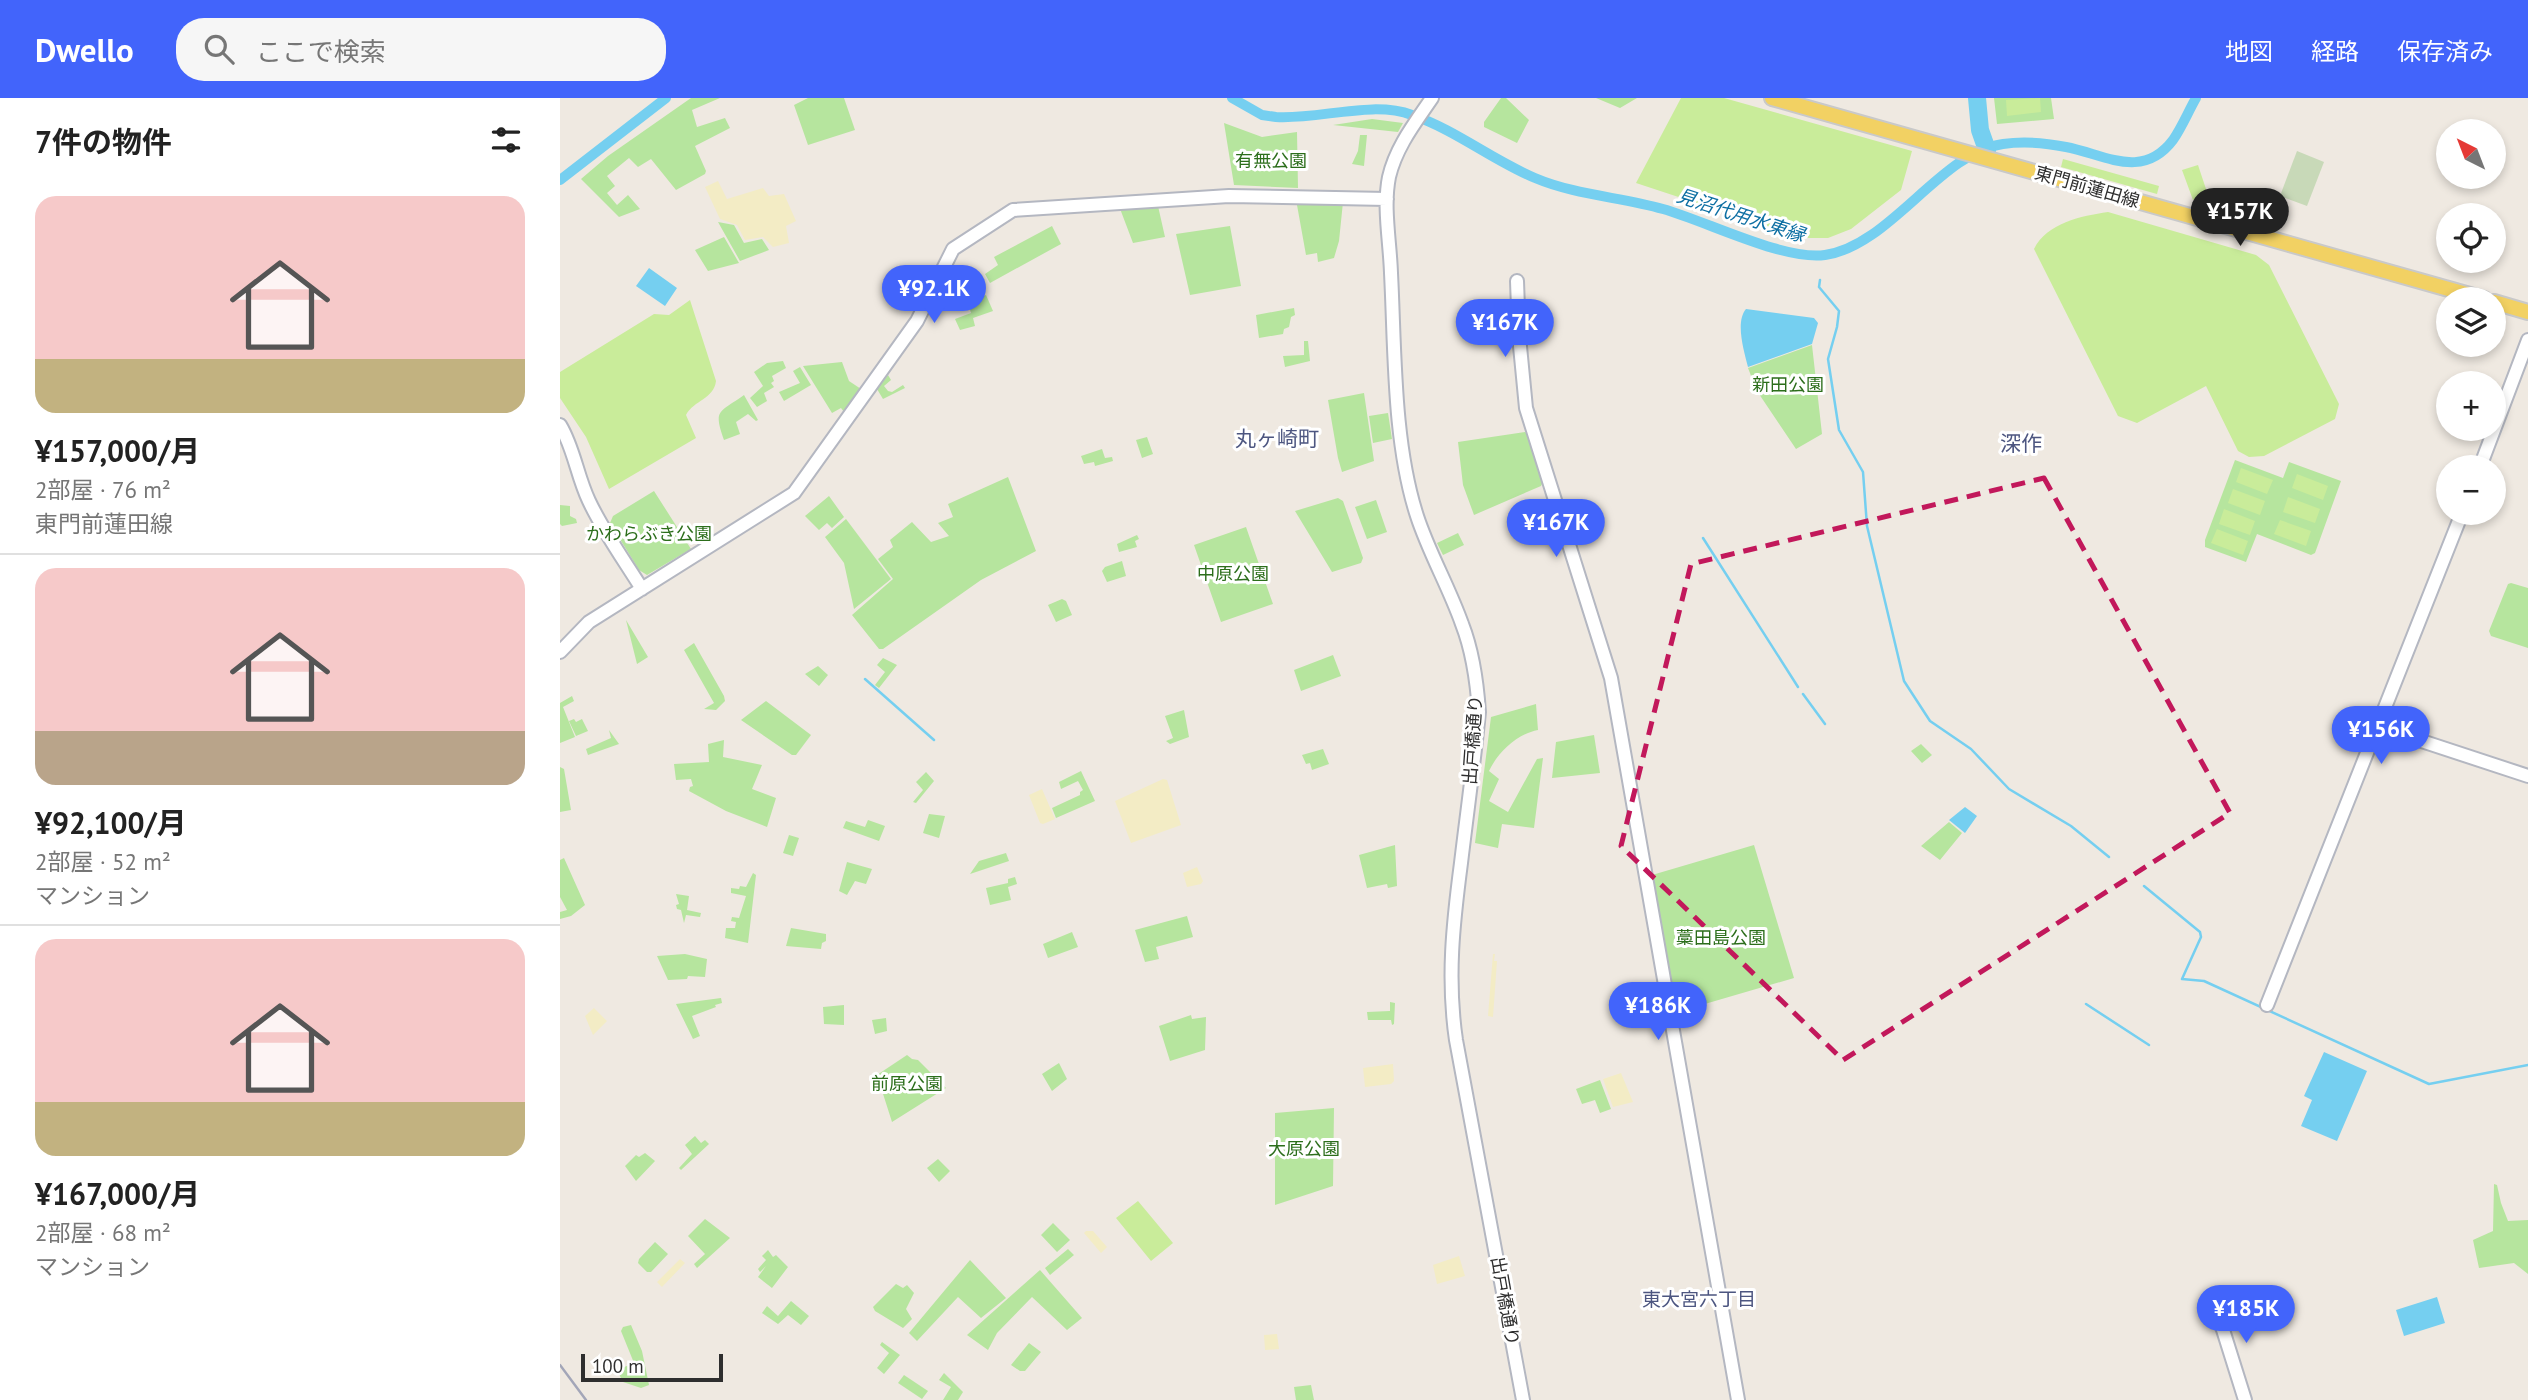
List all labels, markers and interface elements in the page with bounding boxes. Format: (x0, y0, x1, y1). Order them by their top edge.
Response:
search box (176, 18, 666, 81)
text: Dwello (35, 28, 134, 71)
icon: search (200, 30, 238, 68)
text: ここで検索 (256, 35, 386, 68)
text: 地図 (2225, 36, 2273, 67)
text: 経路 (2311, 36, 2359, 67)
text: 保存済み (2397, 36, 2493, 67)
north arrow (2436, 119, 2506, 189)
map controls (2436, 119, 2506, 525)
icon: filters (487, 121, 525, 159)
text: 7件の物件 (35, 122, 172, 161)
park label: 有無公園 (1235, 149, 1307, 172)
street label: 東門前蓮田線 (2032, 161, 2142, 212)
water label: 見沼代用水東縁 (1674, 183, 1810, 248)
pin: ¥157K (2191, 188, 2289, 248)
text: ¥157K (2207, 196, 2273, 225)
button: locate (2436, 203, 2506, 273)
icon: home (217, 242, 343, 368)
pin: ¥92.1K (877, 266, 991, 325)
text: ¥92.1K (898, 273, 970, 302)
button: layers (2436, 287, 2506, 357)
pin: ¥167K (1456, 300, 1554, 359)
text: ¥167K (1472, 307, 1538, 336)
button: + (2436, 371, 2506, 441)
park label: 新田公園 (1752, 373, 1824, 396)
district label: 丸ヶ崎町 (1235, 425, 1319, 452)
district label: 深作 (2000, 430, 2042, 457)
text: ¥157,000/月 (35, 431, 200, 470)
button: − (2436, 455, 2506, 525)
text: 2部屋 · 76 m² (35, 475, 171, 504)
pin: ¥167K (1507, 500, 1605, 559)
text: ¥167K (1523, 507, 1589, 536)
text: 東門前蓮田線 (35, 509, 173, 538)
park label: かわらぶき公園 (586, 522, 712, 545)
park label: 中原公園 (1197, 562, 1269, 585)
icon: home (217, 614, 343, 740)
street label: 出戸橋通り (1458, 694, 1487, 786)
pin: ¥156K (2332, 706, 2430, 766)
text: ¥156K (2348, 714, 2414, 743)
text: ¥92,100/月 (35, 803, 187, 842)
text: 2部屋 · 52 m² (35, 847, 171, 876)
text: マンション (35, 881, 150, 910)
park label: 藁田島公園 (1676, 926, 1766, 949)
pin: ¥186K (1609, 982, 1707, 1042)
icon: home (217, 985, 343, 1111)
text: ¥186K (1625, 990, 1691, 1019)
park label: 前原公園 (871, 1072, 943, 1095)
park label: 大原公園 (1268, 1137, 1340, 1160)
text: ¥167,000/月 (35, 1174, 200, 1213)
text: 2部屋 · 68 m² (35, 1218, 171, 1247)
text: マンション (35, 1252, 150, 1281)
street label: 出戸橋通り (1486, 1255, 1525, 1347)
pin: ¥185K (2197, 1286, 2295, 1345)
district label: 東大宮六丁目 (1642, 1287, 1756, 1311)
text: ¥185K (2213, 1293, 2279, 1322)
scale bar (581, 1351, 723, 1383)
text: 100 m (592, 1354, 644, 1378)

